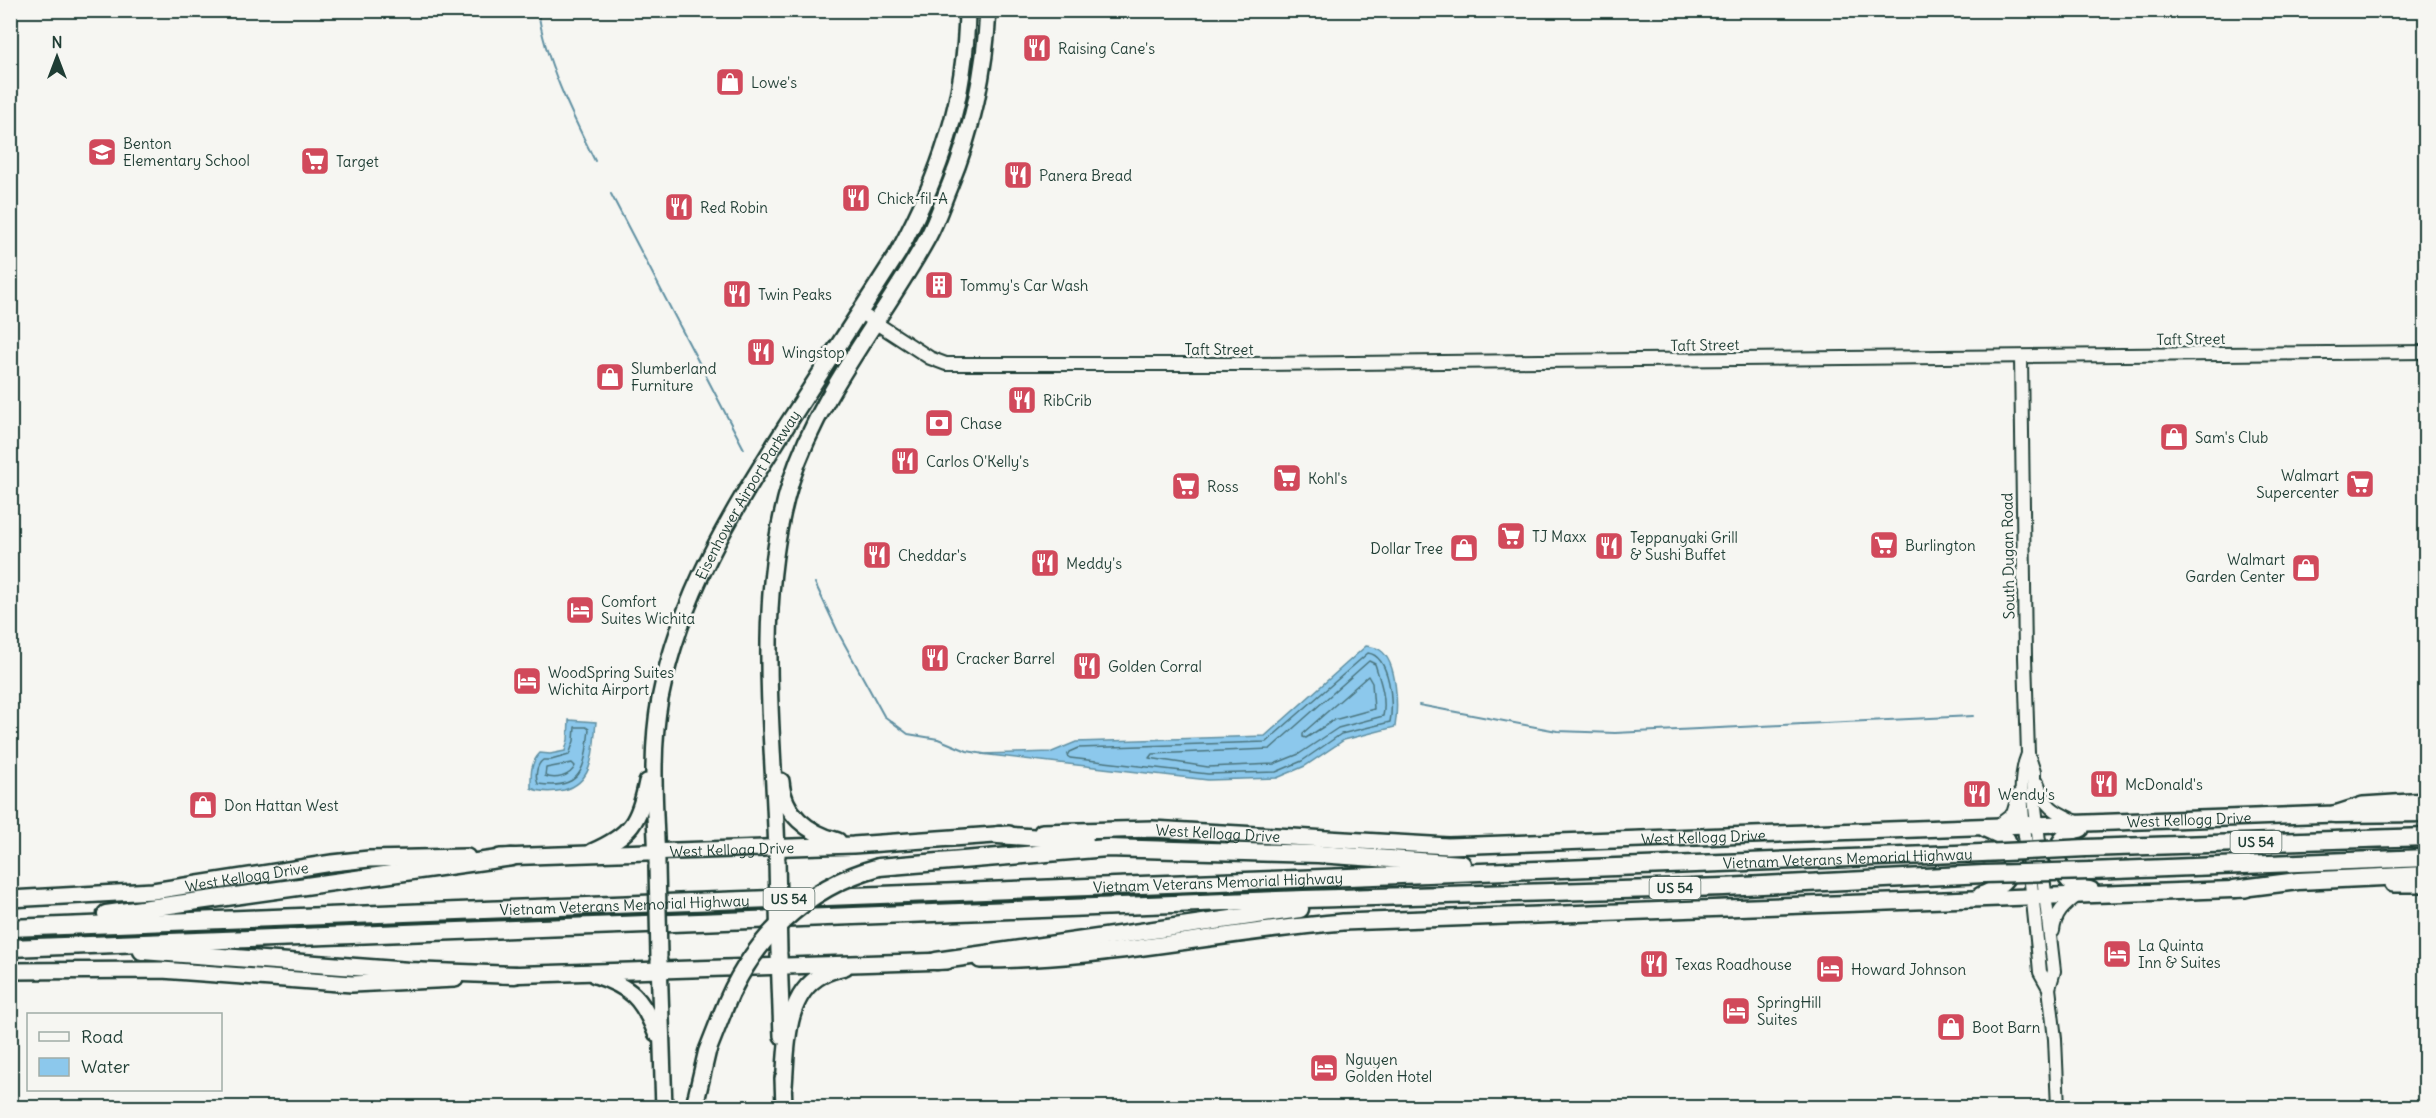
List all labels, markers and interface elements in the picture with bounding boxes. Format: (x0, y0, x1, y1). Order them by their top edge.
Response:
north arrow (27, 27, 87, 87)
text: N (51, 32, 63, 52)
restaurant icon: Raising Cane's (1021, 32, 1053, 64)
place label: Raising Cane's (1058, 39, 1155, 58)
shop icon: Lowe's (714, 66, 746, 98)
place label: Lowe's (751, 73, 797, 92)
place label: Benton Elementary School (123, 134, 250, 170)
school or university icon: Benton Elementary School (86, 136, 118, 168)
supermarket icon: Target (299, 145, 331, 177)
place label: Target (336, 152, 379, 171)
restaurant icon: Panera Bread (1002, 159, 1034, 191)
place label: Panera Bread (1039, 166, 1132, 185)
restaurant icon: Chick-fil-A (840, 182, 872, 214)
place label: Chick-fil-A (877, 189, 948, 208)
restaurant icon: Red Robin (663, 191, 695, 223)
place label: Red Robin (700, 198, 768, 217)
building icon: Tommy's Car Wash (923, 269, 955, 301)
place label: Tommy's Car Wash (960, 276, 1089, 295)
restaurant icon: Twin Peaks (721, 278, 753, 310)
place label: Twin Peaks (758, 285, 832, 304)
street label: Taft Street (2156, 329, 2226, 349)
street label: Taft Street (1670, 335, 1740, 355)
restaurant icon: Wingstop (745, 336, 777, 368)
street label: Taft Street (1184, 340, 1254, 359)
place label: Wingstop (782, 343, 845, 362)
place label: Slumberland Furniture (631, 359, 717, 395)
shop icon: Slumberland Furniture (594, 361, 626, 393)
restaurant icon: RibCrib (1006, 384, 1038, 416)
place label: RibCrib (1043, 391, 1092, 410)
street label: Eisenhower Airport Parkway (691, 406, 804, 583)
bank icon: Chase (923, 407, 955, 439)
place label: Chase (960, 414, 1002, 433)
shop icon: Sam's Club (2158, 421, 2190, 453)
place label: Sam's Club (2195, 428, 2268, 447)
restaurant icon: Carlos O'Kelly's (889, 445, 921, 477)
place label: Carlos O'Kelly's (926, 452, 1029, 471)
supermarket icon: Kohl's (1271, 462, 1303, 494)
place label: Walmart Supercenter (2256, 466, 2339, 502)
supermarket icon: Walmart Supercenter (2344, 468, 2376, 500)
place label: Kohl's (1308, 469, 1347, 488)
supermarket icon: Ross (1170, 470, 1202, 502)
place label: Ross (1207, 477, 1239, 496)
street label: South Dugan Road (1997, 492, 2019, 619)
supermarket icon: TJ Maxx (1495, 520, 1527, 552)
place label: TJ Maxx (1532, 527, 1587, 546)
place label: Teppanyaki Grill & Sushi Buffet (1630, 528, 1738, 564)
supermarket icon: Burlington (1868, 529, 1900, 561)
restaurant icon: Teppanyaki Grill & Sushi Buffet (1593, 530, 1625, 562)
shop icon: Dollar Tree (1448, 532, 1480, 564)
place label: Burlington (1905, 536, 1976, 555)
restaurant icon: Cheddar's (861, 539, 893, 571)
place label: Dollar Tree (1370, 539, 1443, 558)
place label: Cheddar's (898, 546, 967, 565)
restaurant icon: Meddy's (1029, 547, 1061, 579)
place label: Walmart Garden Center (2185, 550, 2285, 586)
shop icon: Walmart Garden Center (2290, 552, 2322, 584)
place label: Meddy's (1066, 554, 1122, 573)
place label: Comfort Suites Wichita (601, 592, 696, 628)
hotel icon: Comfort Suites Wichita (564, 594, 596, 626)
restaurant icon: Cracker Barrel (919, 642, 951, 674)
place label: Cracker Barrel (956, 649, 1055, 668)
restaurant icon: Golden Corral (1071, 650, 1103, 682)
place label: Golden Corral (1108, 657, 1202, 676)
place label: WoodSpring Suites Wichita Airport (548, 663, 674, 699)
hotel icon: WoodSpring Suites Wichita Airport (511, 665, 543, 697)
restaurant icon: McDonald's (2088, 768, 2120, 800)
place label: McDonald's (2125, 775, 2203, 794)
restaurant icon: Wendy's (1961, 778, 1993, 810)
place label: Wendy's (1998, 785, 2055, 804)
shop icon: Don Hattan West (187, 789, 219, 821)
place label: Don Hattan West (224, 796, 339, 815)
street label: West Kellogg Drive (2126, 808, 2252, 831)
street label: West Kellogg Drive (1155, 820, 1281, 846)
street label: West Kellogg Drive (1641, 825, 1766, 849)
road number: US 54 (2230, 831, 2282, 853)
street label: West Kellogg Drive (669, 838, 794, 861)
street label: Vietnam Veterans Memorial Highway (1722, 844, 1973, 872)
street label: West Kellogg Drive (184, 857, 310, 895)
street label: Vietnam Veterans Memorial Highway (1093, 868, 1343, 896)
road number: US 54 (1650, 877, 1700, 899)
road number: US 54 (764, 888, 814, 910)
street label: Vietnam Veterans Memorial Highway (499, 890, 750, 919)
place label: La Quinta Inn & Suites (2138, 936, 2221, 972)
hotel icon: La Quinta Inn & Suites (2101, 938, 2133, 970)
restaurant icon: Texas Roadhouse (1638, 948, 1670, 980)
hotel icon: Howard Johnson (1814, 953, 1846, 985)
place label: Texas Roadhouse (1675, 955, 1792, 974)
place label: Howard Johnson (1851, 960, 1967, 979)
place label: SpringHill Suites (1757, 993, 1821, 1029)
hotel icon: SpringHill Suites (1720, 995, 1752, 1027)
shop icon: Boot Barn (1935, 1011, 1967, 1043)
legend (27, 1013, 222, 1091)
place label: Boot Barn (1972, 1018, 2041, 1037)
text: Road (81, 1025, 124, 1048)
place label: Nguyen Golden Hotel (1345, 1050, 1432, 1086)
hotel icon: Nguyen Golden Hotel (1308, 1052, 1340, 1084)
text: Water (81, 1055, 131, 1078)

